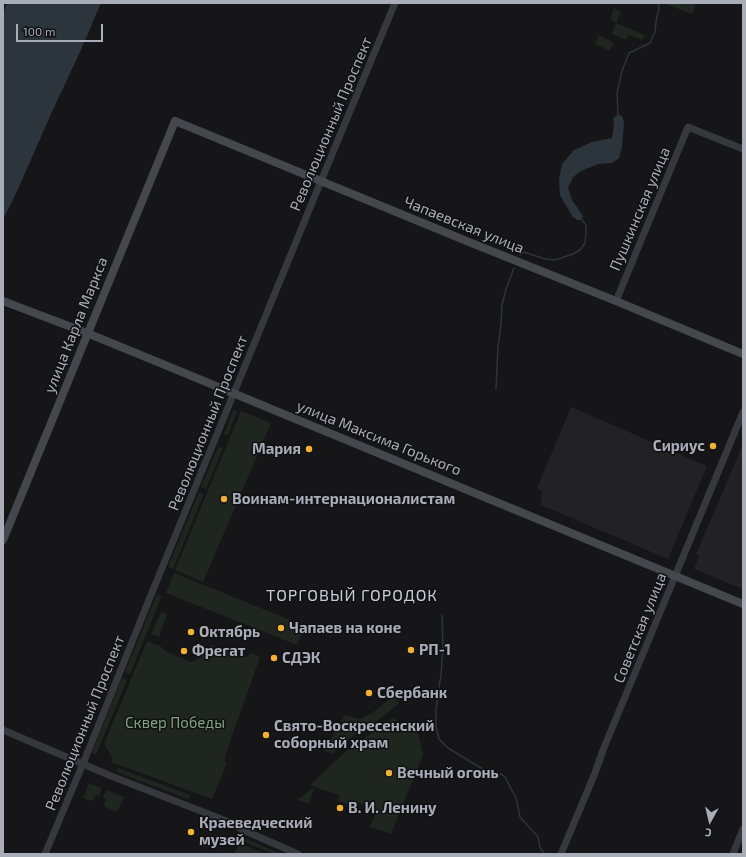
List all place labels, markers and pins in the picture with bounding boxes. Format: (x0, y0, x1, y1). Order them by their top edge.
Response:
place label: Сириус (653, 437, 705, 455)
place label: Мария (252, 440, 301, 458)
marker: Сириус (708, 441, 718, 451)
marker: Мария (304, 444, 314, 454)
place label: Воинам-интернационалистам (232, 490, 455, 508)
marker: Воинам-интернационалистам (219, 494, 229, 504)
place label: Чапаев на коне (289, 619, 401, 637)
place label: Октябрь (199, 623, 260, 641)
marker: Чапаев на коне (276, 623, 286, 633)
marker: Октябрь (186, 627, 196, 637)
place label: РП-1 (419, 641, 451, 659)
place label: Фрегат (192, 642, 246, 660)
marker: РП-1 (406, 645, 416, 655)
marker: Фрегат (179, 646, 189, 656)
place label: СДЭК (282, 649, 320, 667)
marker: СДЭК (269, 653, 279, 663)
place label: Сбербанк (377, 684, 447, 702)
marker: Сбербанк (364, 688, 374, 698)
place label: Свято-Воскресенский соборный храм (274, 717, 434, 752)
marker: Свято-Воскресенский соборный храм (261, 730, 271, 740)
place label: Вечный огонь (397, 764, 499, 782)
marker: Вечный огонь (384, 768, 394, 778)
place label: В. И. Ленину (348, 799, 437, 817)
marker: В. И. Ленину (335, 803, 345, 813)
place label: Краеведческий музей (199, 814, 312, 849)
marker: Краеведческий музей (186, 827, 196, 837)

